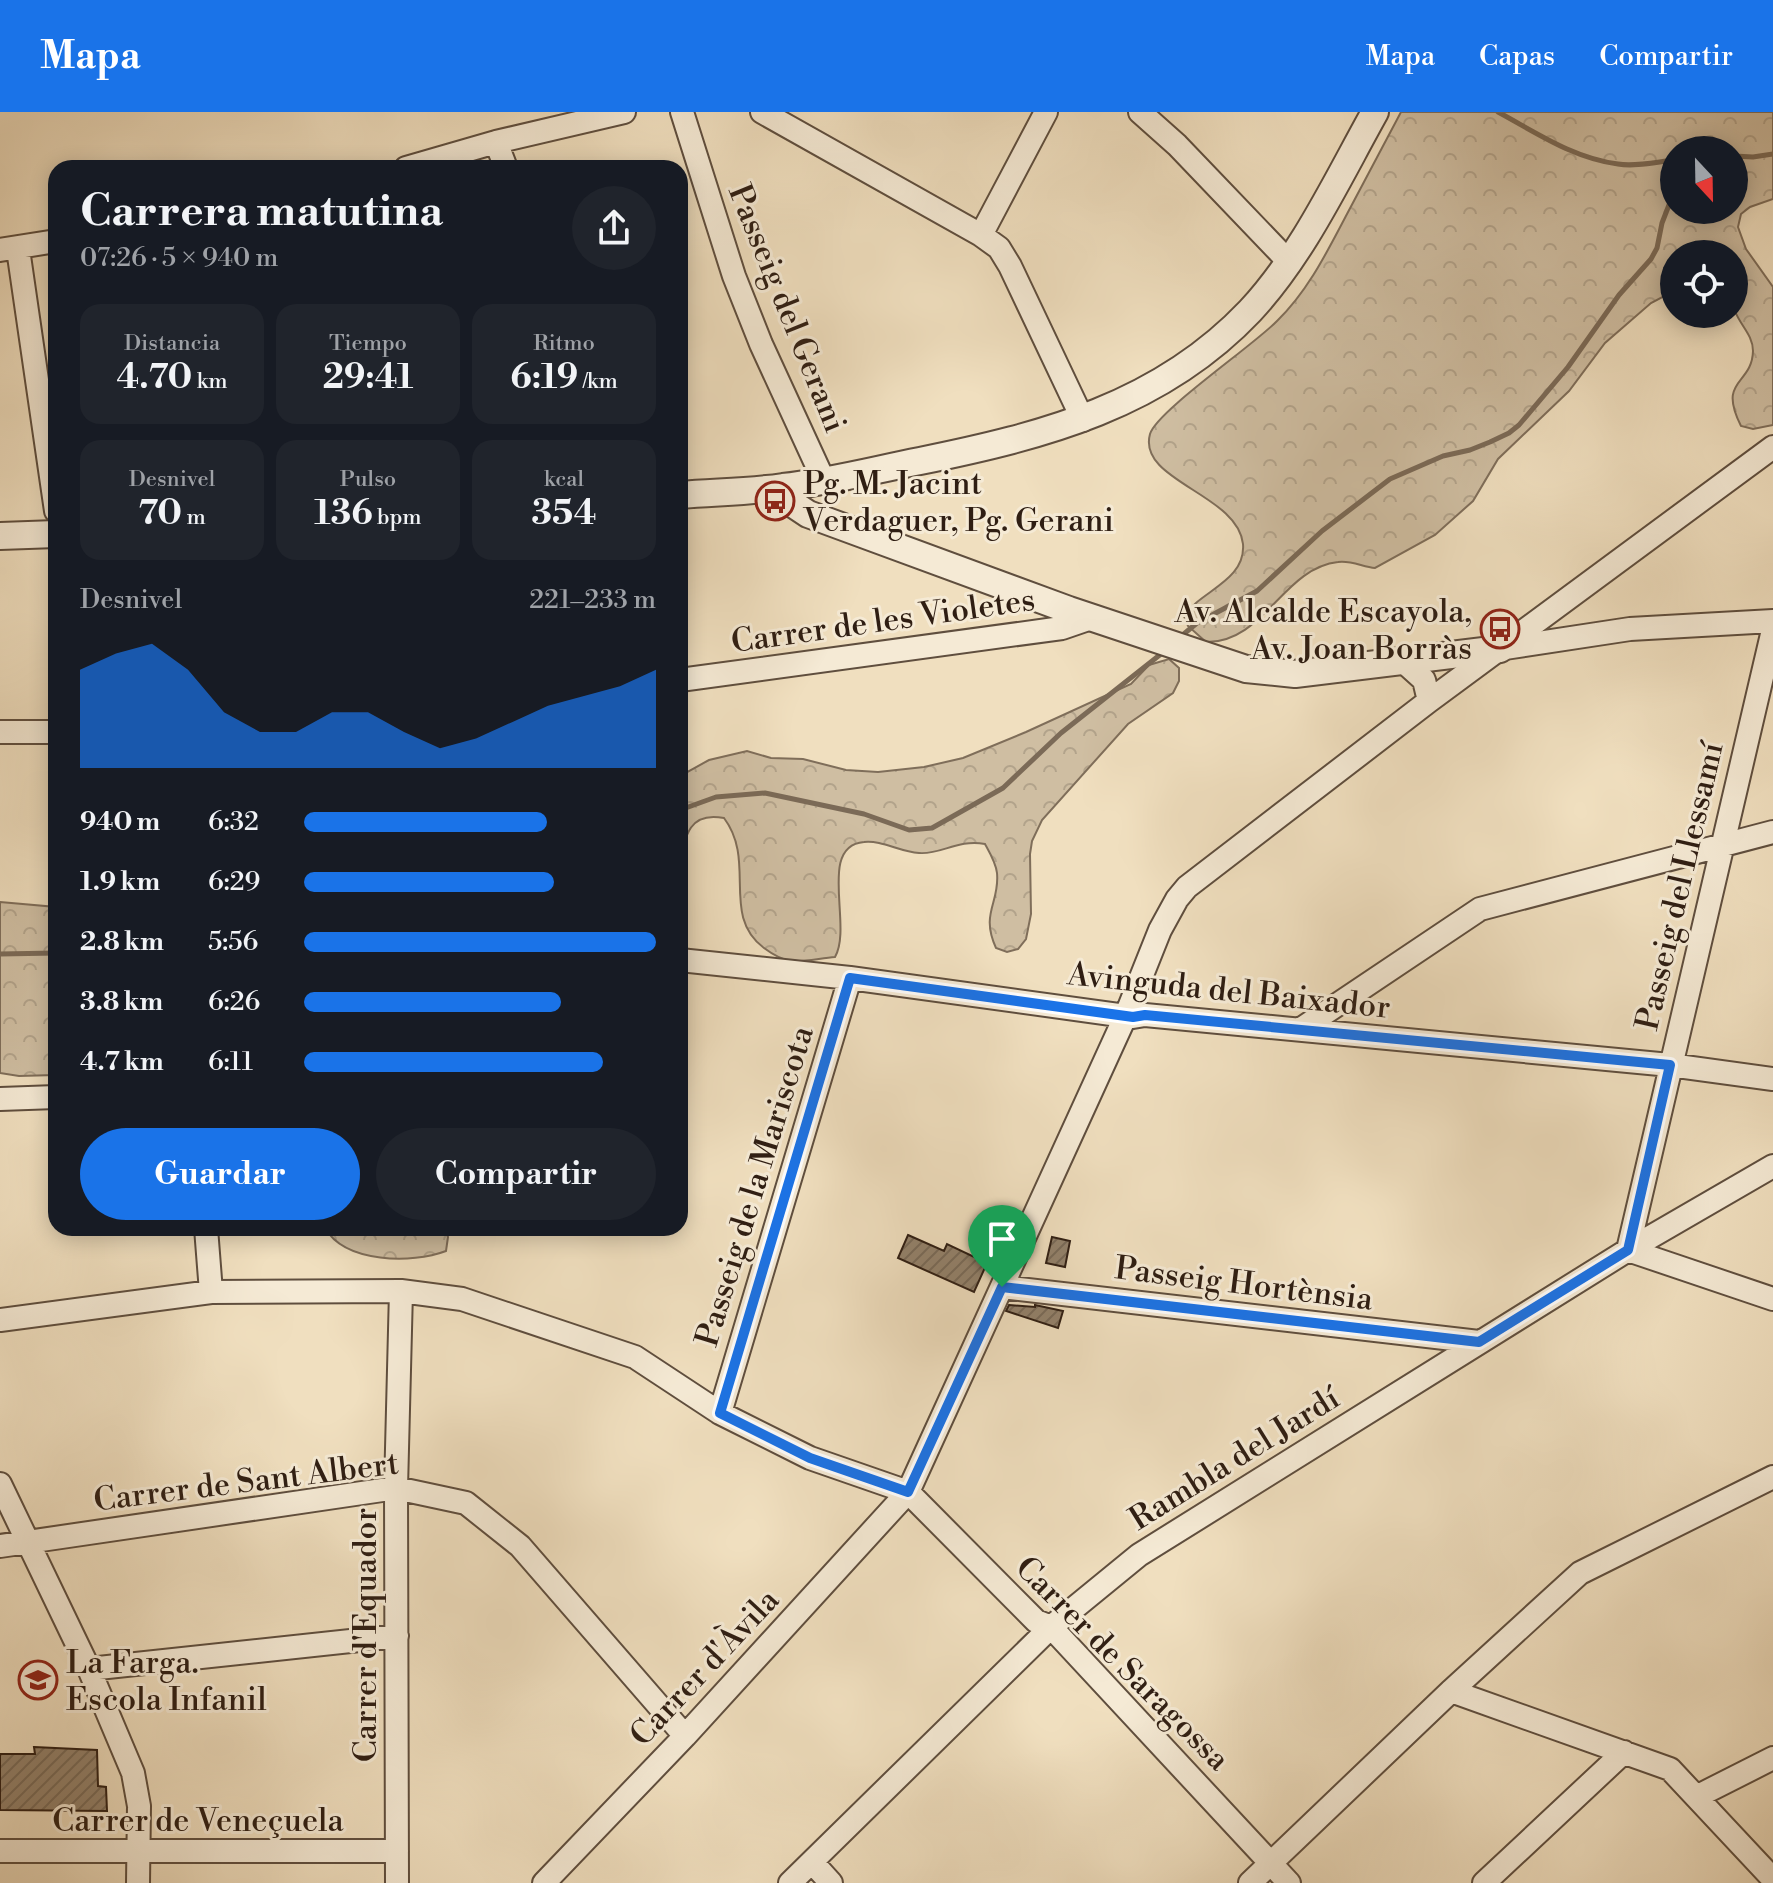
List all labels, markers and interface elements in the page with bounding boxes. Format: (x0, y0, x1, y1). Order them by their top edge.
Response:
text: Mapa (40, 33, 140, 80)
text: Mapa (1366, 39, 1435, 74)
text: Capas (1479, 39, 1555, 74)
text: Compartir (1599, 39, 1733, 74)
north arrow (1660, 136, 1748, 224)
map controls (1660, 136, 1748, 328)
street label: Passeig del Gerani (719, 178, 855, 438)
text: Carrera matutina (80, 184, 443, 239)
button: share (572, 186, 656, 270)
button: locate (1660, 240, 1748, 328)
text: 07:26 · 5 × 940 m (80, 242, 278, 274)
text: Distancia (124, 330, 220, 357)
text: Tiempo (329, 330, 407, 357)
text: Ritmo (533, 330, 595, 357)
text: 4.70 (116, 357, 192, 399)
text: 29:41 (323, 357, 413, 399)
text: 6:19 (510, 357, 578, 399)
text: km (192, 368, 228, 395)
text: /km (578, 368, 618, 395)
place label: Pg. M. Jacint Verdaguer, Pg. Gerani (802, 464, 1114, 541)
text: Desnivel (129, 466, 215, 493)
text: Pulso (340, 466, 396, 493)
text: kcal (544, 466, 584, 493)
bus stop icon: Pg. M. Jacint Verdaguer, Pg. Gerani (754, 480, 796, 522)
text: 70 (138, 493, 182, 535)
text: 136 (314, 493, 373, 535)
text: 354 (532, 493, 596, 535)
text: m (182, 504, 206, 531)
text: bpm (373, 504, 422, 531)
street label: Carrer de les Violetes (729, 580, 1038, 662)
text: Desnivel (80, 584, 182, 616)
text: 221–233 m (529, 584, 656, 616)
place label: Av. Alcalde Escayola, Av. Joan Borràs (1174, 592, 1472, 669)
bus stop icon: Av. Alcalde Escayola, Av. Joan Borràs (1479, 608, 1521, 650)
street label: Passeig del Llessamí (1627, 737, 1733, 1034)
text: 940 m (80, 806, 160, 838)
text: 6:32 (208, 806, 259, 838)
text: 1.9 km (80, 866, 160, 898)
text: 6:29 (208, 866, 260, 898)
text: 2.8 km (80, 926, 164, 958)
text: 5:56 (208, 926, 258, 958)
street label: Avinguda del Baixador (1064, 954, 1392, 1028)
text: 3.8 km (80, 986, 163, 1018)
text: 6:26 (208, 986, 260, 1018)
street label: Passeig de la Mariscota (687, 1020, 823, 1351)
text: 4.7 km (80, 1046, 164, 1078)
text: 6:11 (208, 1046, 253, 1078)
button: Guardar (80, 1128, 360, 1220)
button: Compartir (376, 1128, 656, 1220)
pin (968, 1205, 1036, 1287)
icon: arrive (980, 1217, 1024, 1261)
street label: Passeig Hortènsia (1113, 1248, 1376, 1320)
street label: Rambla del Jardí (1122, 1378, 1348, 1539)
street label: Carrer de Sant Albert (91, 1443, 401, 1521)
street label: Carrer d'Equador (346, 1508, 386, 1762)
street label: Carrer de Saragossa (1007, 1548, 1238, 1780)
street label: Carrer d'Àvila (620, 1579, 788, 1755)
place label: La Farga. Escola Infanil (66, 1643, 267, 1720)
school or university icon: La Farga. Escola Infanil (17, 1659, 59, 1701)
street label: Carrer de Veneçuela (52, 1801, 345, 1841)

